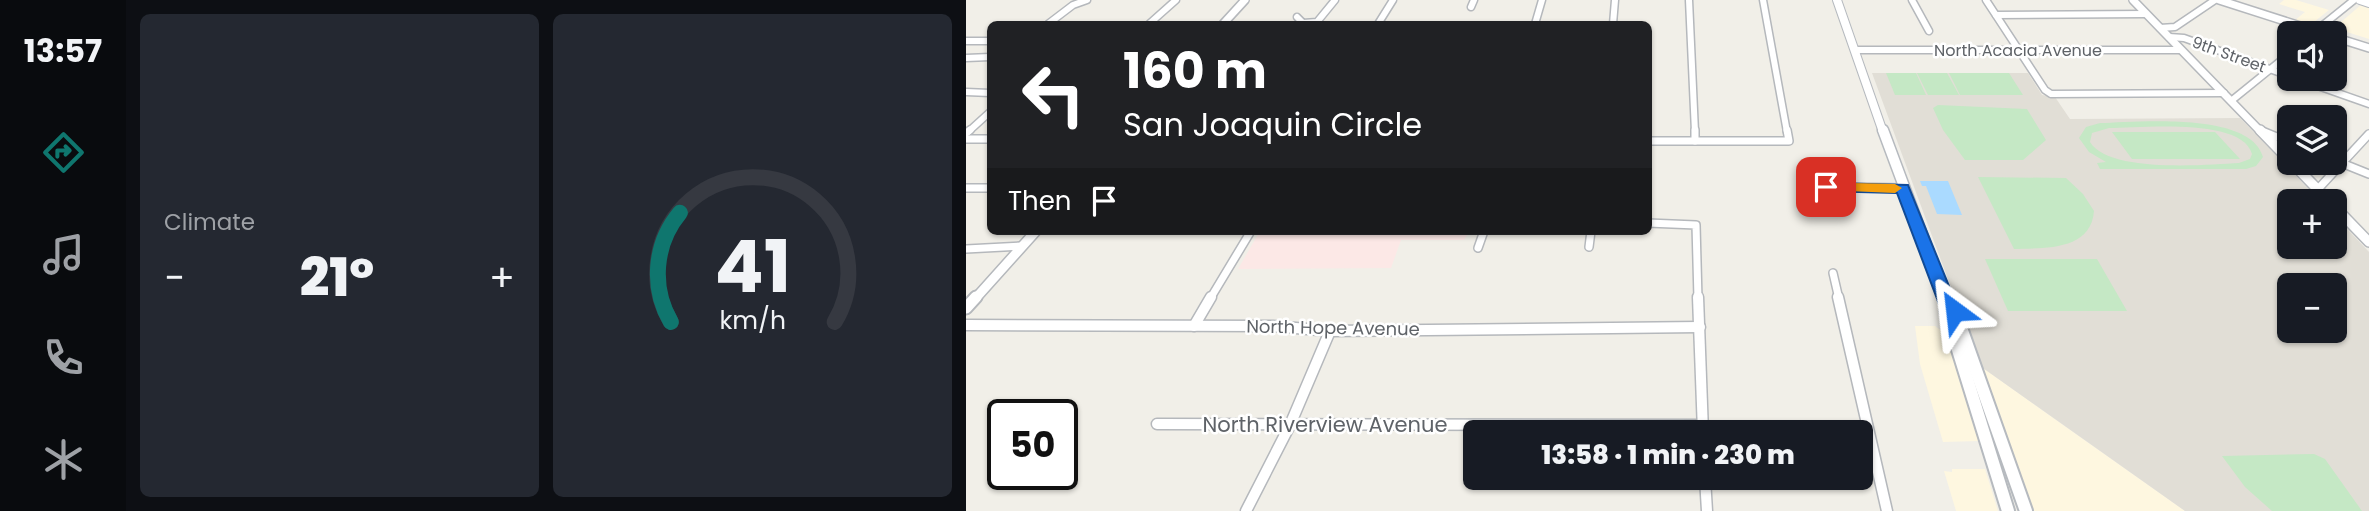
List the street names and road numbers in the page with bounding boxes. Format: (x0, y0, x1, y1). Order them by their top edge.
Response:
street label: 9th Street (2189, 30, 2269, 79)
street label: North Acacia Avenue (1934, 39, 2102, 62)
street label: North Hope Avenue (1246, 313, 1420, 342)
street label: North Riverview Avenue (1203, 410, 1447, 439)

